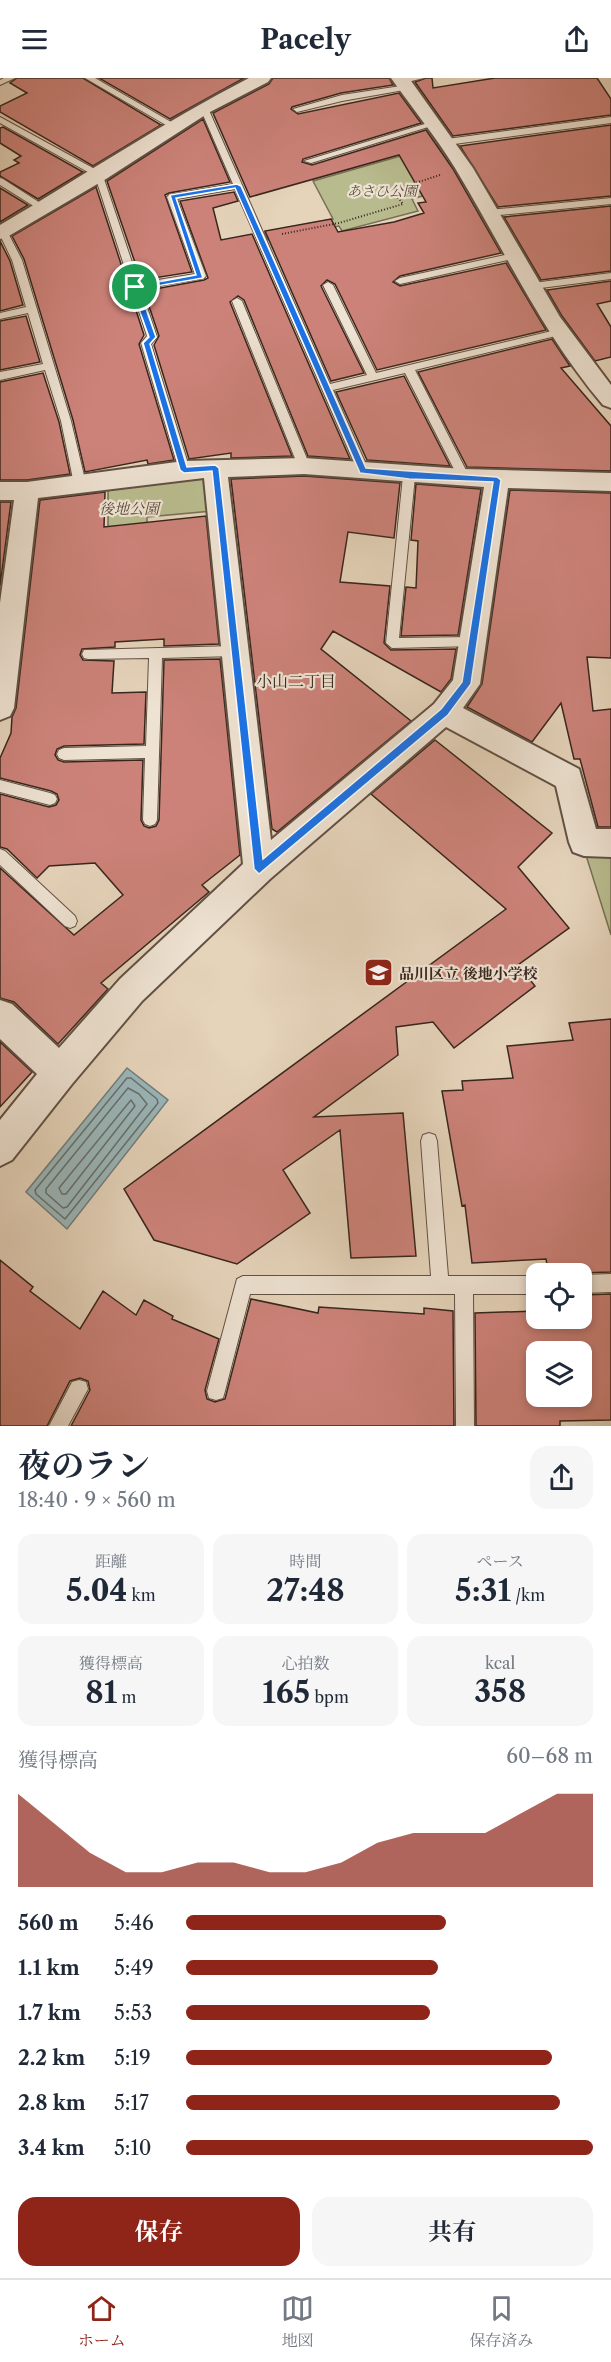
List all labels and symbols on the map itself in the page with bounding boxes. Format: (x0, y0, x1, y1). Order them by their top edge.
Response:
park label: あさひ公園 (347, 182, 419, 200)
pin (109, 261, 160, 312)
park label: 後地公園 (99, 499, 162, 518)
district label: 小山二丁目 (256, 671, 336, 691)
school or university icon: 品川区立 後地小学校 (362, 957, 394, 989)
place label: 品川区立 後地小学校 (399, 964, 538, 983)

